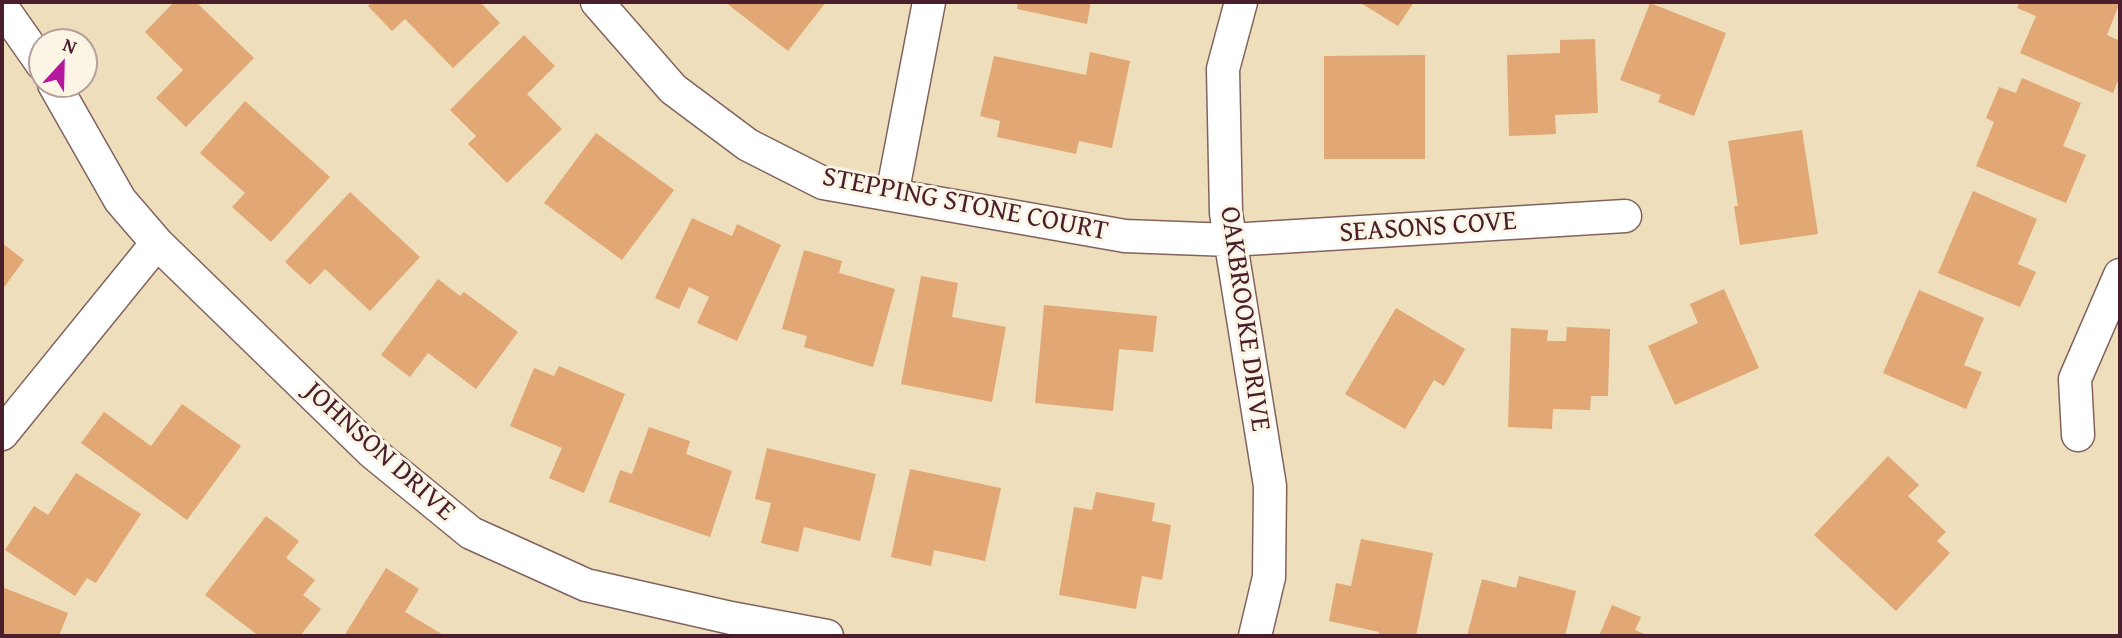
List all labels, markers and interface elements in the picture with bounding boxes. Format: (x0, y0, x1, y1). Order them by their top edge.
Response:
north arrow (28, 28, 98, 98)
text: N (59, 30, 81, 61)
street label: STEPPING STONE COURT (819, 161, 1111, 249)
street label: OAKBROOKE DRIVE (1212, 204, 1276, 434)
street label: SEASONS COVE (1338, 205, 1518, 251)
street label: JOHNSON DRIVE (296, 375, 462, 529)

